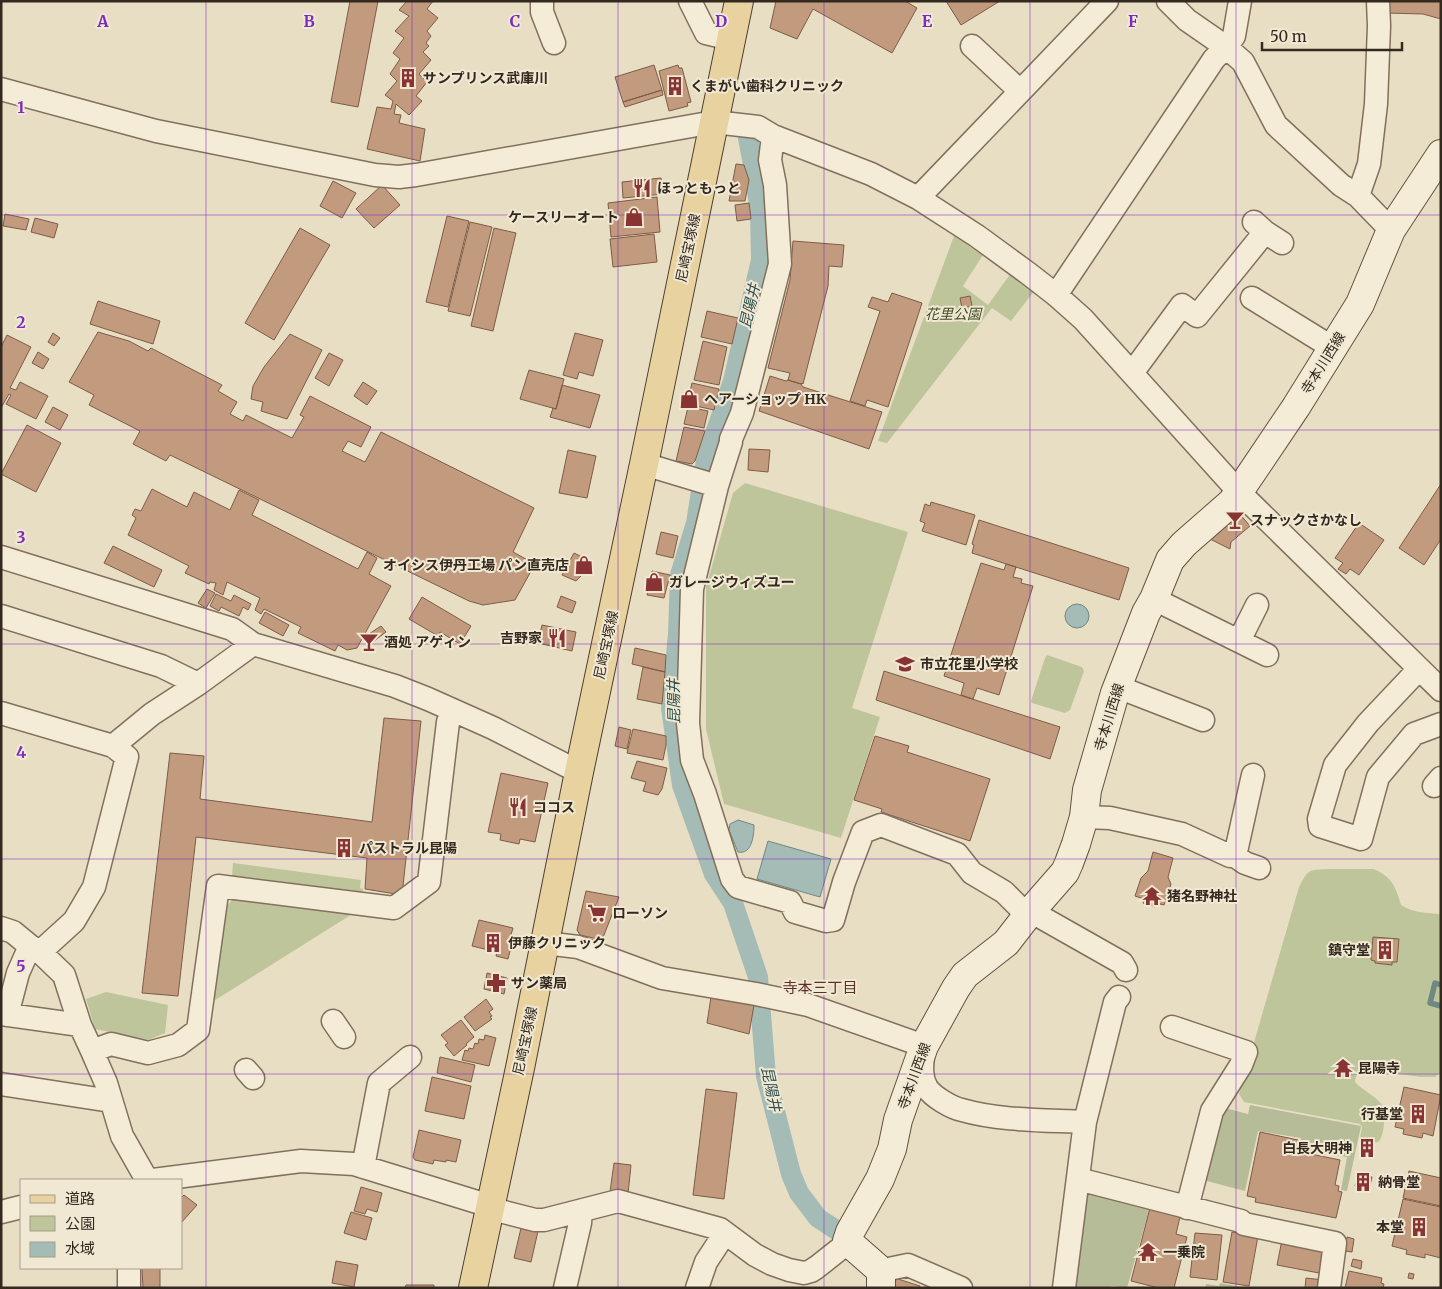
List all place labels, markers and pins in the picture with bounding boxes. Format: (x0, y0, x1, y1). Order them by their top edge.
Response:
building icon: サンプリンス武庫川 (397, 67, 419, 89)
place label: サンプリンス武庫川 (423, 69, 548, 87)
building icon: くまがい歯科クリニック (664, 75, 686, 97)
place label: くまがい歯科クリニック (690, 77, 844, 95)
restaurant icon: ほっともっと (631, 177, 653, 199)
place label: ほっともっと (657, 179, 741, 197)
shop icon: ケースリーオート (623, 206, 645, 228)
place label: ケースリーオート (508, 208, 619, 226)
shop icon: ヘアーショップ HK (678, 388, 700, 410)
place label: ヘアーショップ HK (704, 390, 827, 408)
bar icon: スナックさかなし (1224, 509, 1246, 531)
place label: スナックさかなし (1250, 511, 1362, 529)
shop icon: オイシス伊丹工場 パン直売店 (573, 554, 595, 576)
place label: オイシス伊丹工場 パン直売店 (383, 556, 569, 574)
shop icon: ガレージウィズユー (643, 571, 665, 593)
place label: ガレージウィズユー (669, 573, 795, 591)
restaurant icon: 吉野家 (546, 627, 568, 649)
place label: 吉野家 (500, 629, 542, 647)
bar icon: 酒処 アゲィン (358, 631, 380, 653)
place label: 酒処 アゲィン (384, 633, 471, 651)
school or university icon: 市立花里小学校 (894, 653, 916, 675)
place label: 市立花里小学校 (920, 655, 1018, 673)
restaurant icon: ココス (507, 796, 529, 818)
place label: ココス (533, 798, 575, 816)
building icon: パストラル昆陽 (333, 837, 355, 859)
place label: パストラル昆陽 (359, 839, 457, 857)
temple icon: 猪名野神社 (1141, 885, 1163, 907)
place label: 猪名野神社 (1167, 887, 1237, 905)
supermarket icon: ローソン (586, 902, 608, 924)
place label: ローソン (612, 904, 668, 922)
building icon: 伊藤クリニック (482, 932, 504, 954)
place label: 伊藤クリニック (508, 934, 606, 952)
building icon: 鎮守堂 (1374, 939, 1396, 961)
place label: 鎮守堂 (1328, 941, 1370, 959)
pharmacy icon: サン薬局 (485, 972, 507, 994)
place label: サン薬局 (511, 974, 567, 992)
temple icon: 昆陽寺 (1332, 1057, 1354, 1079)
place label: 昆陽寺 (1358, 1059, 1400, 1077)
building icon: 行基堂 (1407, 1103, 1429, 1125)
place label: 行基堂 (1361, 1105, 1403, 1123)
building icon: 白長大明神 (1356, 1137, 1378, 1159)
place label: 白長大明神 (1282, 1139, 1352, 1157)
building icon: 納骨堂 (1352, 1171, 1374, 1193)
place label: 納骨堂 (1378, 1173, 1420, 1191)
building icon: 本堂 (1408, 1216, 1430, 1238)
place label: 本堂 (1376, 1218, 1404, 1236)
temple icon: 一乗院 (1137, 1241, 1159, 1263)
place label: 一乗院 (1163, 1243, 1205, 1261)

